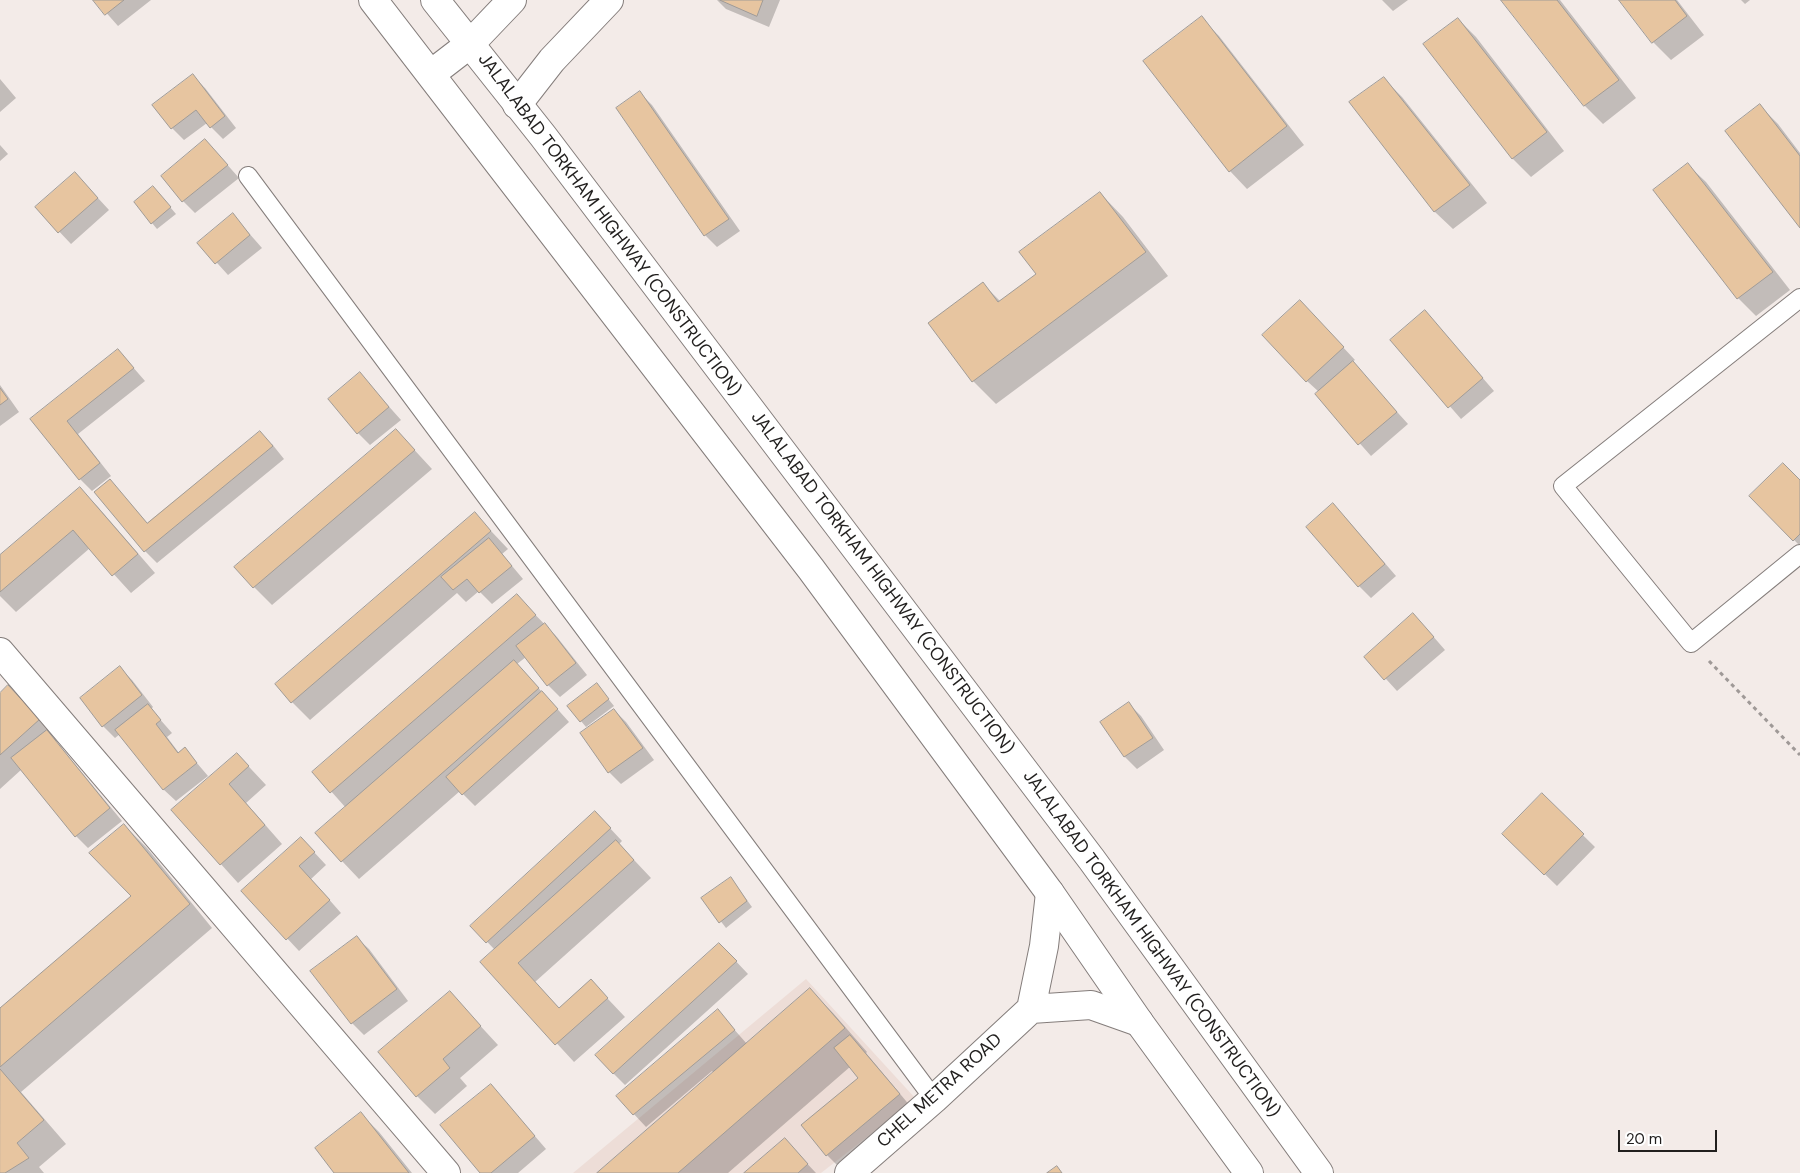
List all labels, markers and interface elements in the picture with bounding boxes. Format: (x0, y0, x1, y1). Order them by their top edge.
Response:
street label: JALALABAD TORKHAM HIGHWAY (CONSTRUCTION) (473, 49, 745, 401)
street label: JALALABAD TORKHAM HIGHWAY (CONSTRUCTION) (746, 407, 1018, 759)
street label: JALALABAD TORKHAM HIGHWAY (CONSTRUCTION) (1018, 766, 1284, 1122)
street label: CHEL METRA ROAD (873, 1029, 1007, 1153)
scale bar (1620, 1120, 1719, 1152)
text: 20 m (1626, 1129, 1662, 1149)

